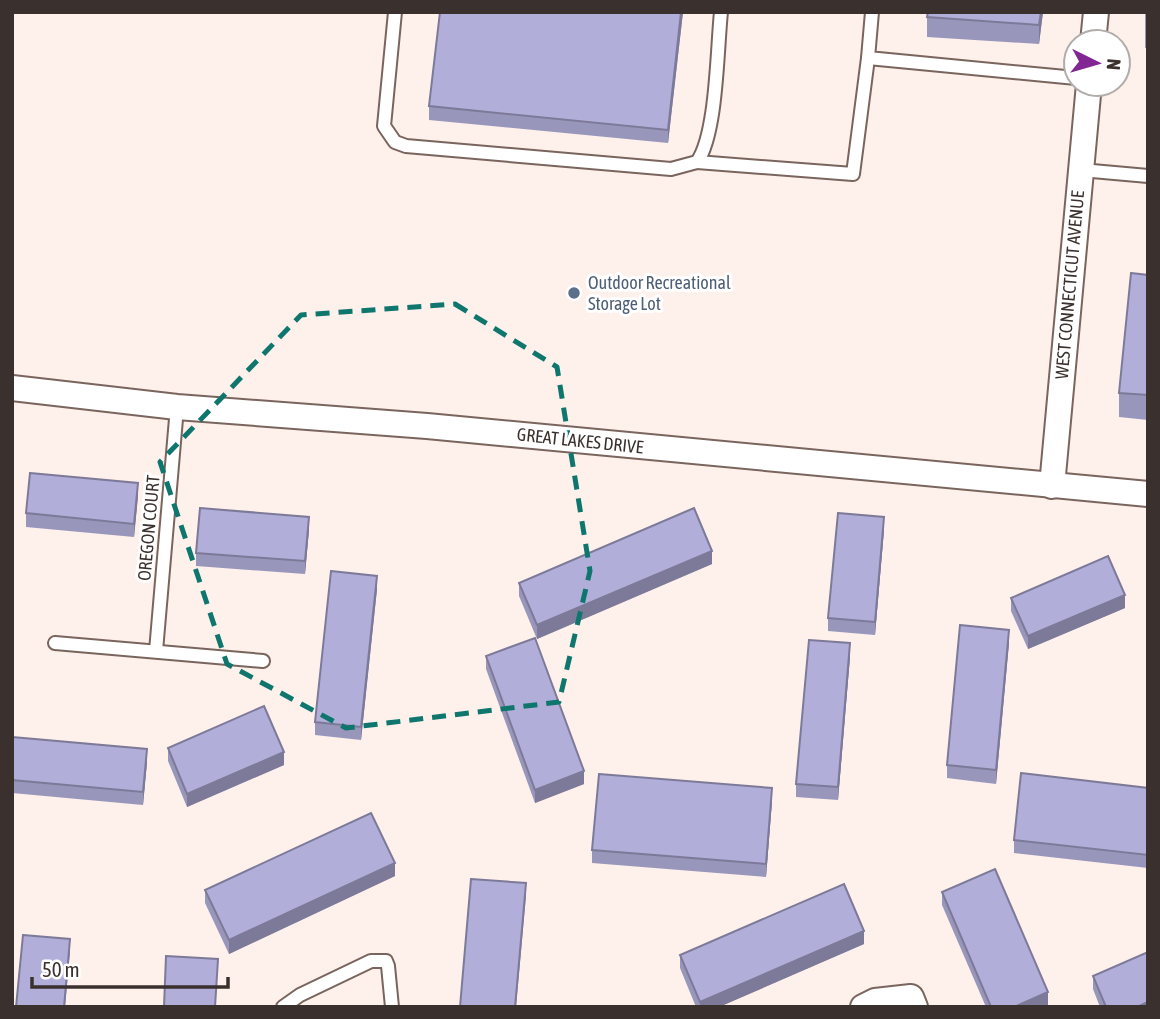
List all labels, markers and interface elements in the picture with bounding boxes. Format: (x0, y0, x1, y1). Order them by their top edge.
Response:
north arrow (1062, 28, 1132, 98)
text: N (1102, 58, 1125, 71)
street label: WEST CONNECTICUT AVENUE (1051, 189, 1088, 380)
place label: Outdoor Recreational Storage Lot (588, 272, 731, 314)
marker: Outdoor Recreational Storage Lot (566, 285, 582, 301)
street label: GREAT LAKES DRIVE (516, 423, 645, 458)
street label: OREGON COURT (133, 474, 164, 582)
scale bar (32, 946, 228, 990)
text: 50 m (42, 957, 80, 981)

